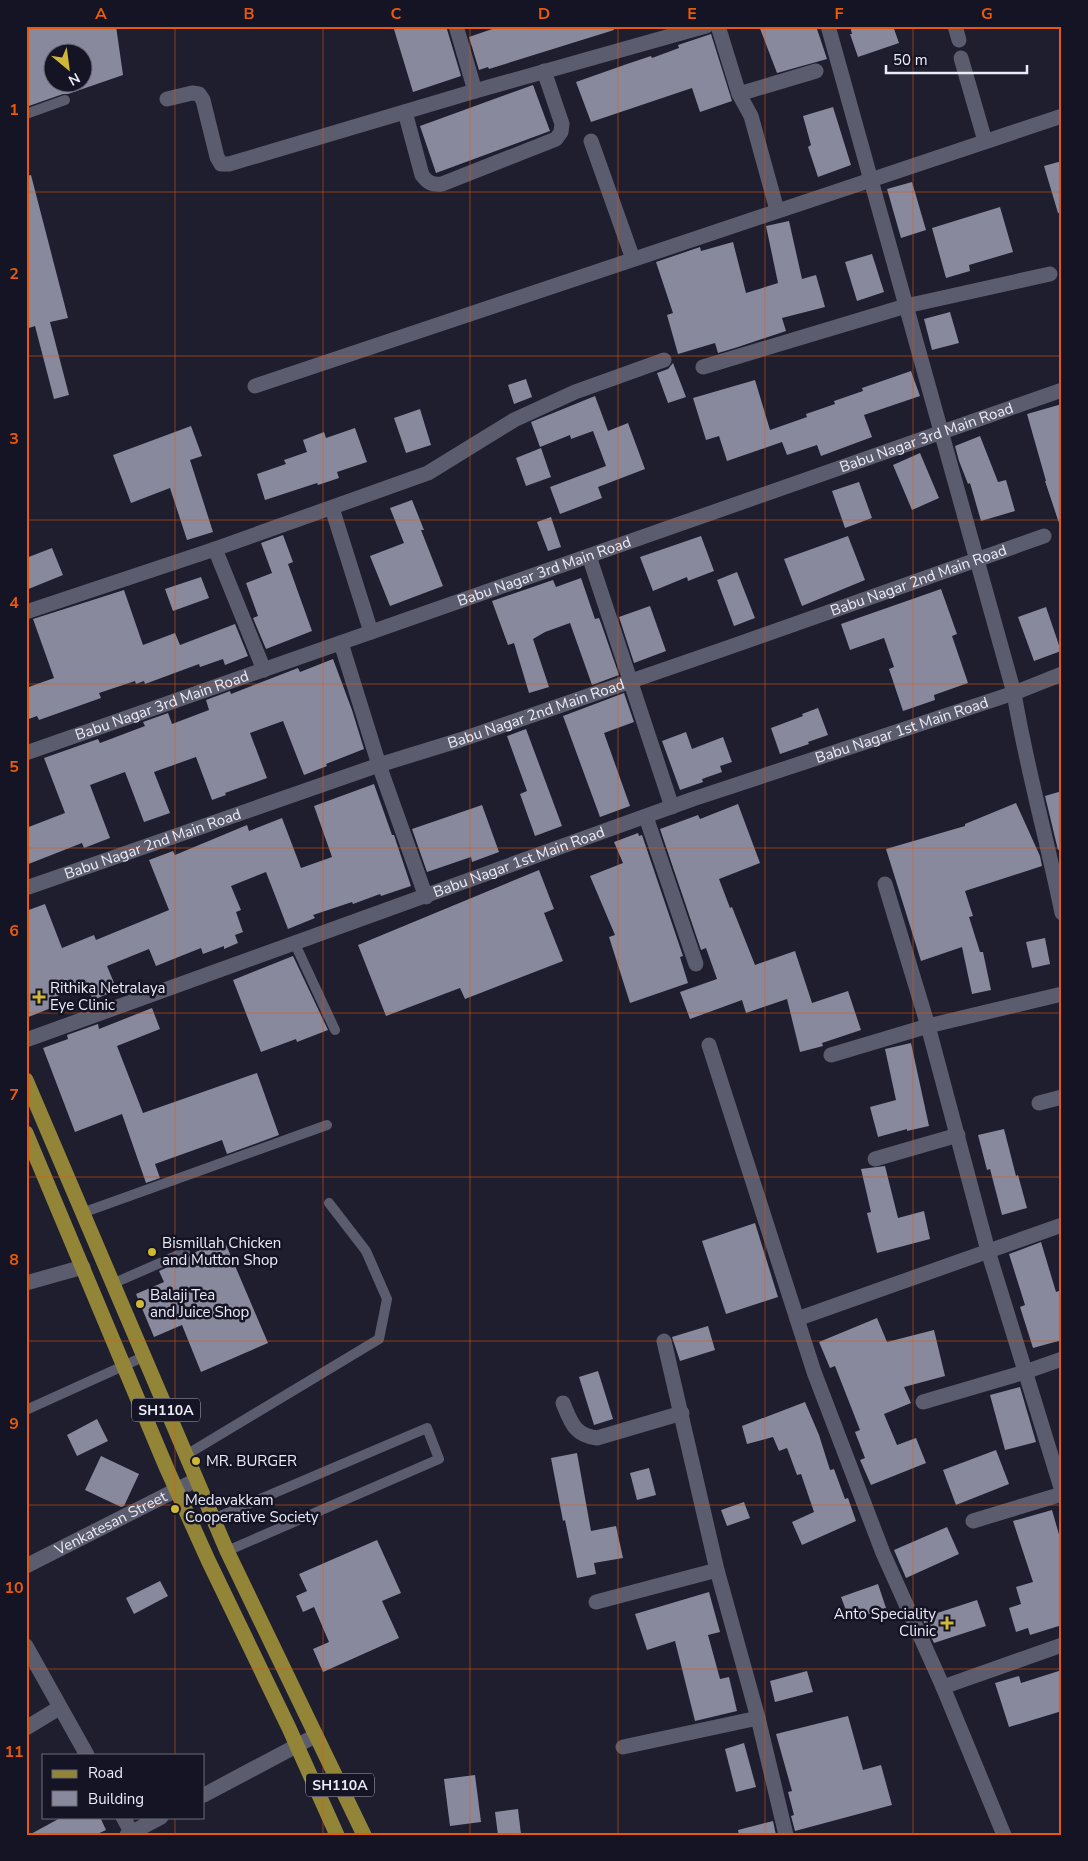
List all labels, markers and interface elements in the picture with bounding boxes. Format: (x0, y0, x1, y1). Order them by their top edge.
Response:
text: A (95, 3, 107, 25)
text: B (243, 3, 255, 25)
text: C (391, 3, 402, 25)
text: D (538, 3, 550, 25)
text: E (687, 3, 697, 25)
text: F (835, 3, 844, 25)
text: G (981, 3, 993, 25)
north arrow (42, 42, 92, 92)
scale bar (886, 42, 1027, 74)
text: 50 m (893, 50, 928, 70)
text: N (65, 68, 83, 90)
text: 1 (9, 99, 19, 121)
text: 2 (9, 263, 19, 285)
street label: Babu Nagar 3rd Main Road (837, 398, 1016, 477)
text: 3 (9, 428, 19, 450)
street label: Babu Nagar 3rd Main Road (455, 532, 634, 611)
street label: Babu Nagar 2nd Main Road (827, 540, 1009, 621)
text: 4 (9, 592, 19, 614)
street label: Babu Nagar 3rd Main Road (72, 666, 251, 745)
street label: Babu Nagar 2nd Main Road (445, 674, 627, 753)
street label: Babu Nagar 1st Main Road (813, 692, 991, 768)
text: 5 (9, 756, 19, 778)
street label: Babu Nagar 2nd Main Road (61, 804, 244, 884)
street label: Babu Nagar 1st Main Road (430, 822, 607, 902)
text: 6 (9, 920, 19, 942)
place label: Rithika Netralaya Eye Clinic (50, 978, 165, 1015)
marker: Rithika Netralaya Eye Clinic (32, 990, 46, 1004)
text: 7 (9, 1084, 19, 1106)
place label: Bismillah Chicken and Mutton Shop (162, 1233, 281, 1270)
marker: Bismillah Chicken and Mutton Shop (146, 1246, 158, 1258)
text: 8 (9, 1249, 19, 1271)
place label: Balaji Tea and Juice Shop (150, 1285, 250, 1322)
marker: Balaji Tea and Juice Shop (134, 1298, 146, 1310)
road number: SH110A (132, 1398, 200, 1422)
text: 9 (9, 1413, 19, 1435)
place label: MR. BURGER (206, 1451, 297, 1471)
marker: MR. BURGER (190, 1455, 202, 1467)
street label: Venkatesan Street (50, 1486, 171, 1560)
place label: Medavakkam Cooperative Society (185, 1490, 319, 1527)
marker: Medavakkam Cooperative Society (169, 1503, 181, 1515)
text: 10 (4, 1577, 24, 1599)
place label: Anto Speciality Clinic (834, 1604, 936, 1641)
marker: Anto Speciality Clinic (940, 1616, 954, 1630)
text: 11 (4, 1741, 24, 1763)
legend (42, 1754, 205, 1818)
text: Road (88, 1763, 123, 1783)
road number: SH110A (306, 1774, 374, 1796)
text: Building (88, 1789, 144, 1809)

